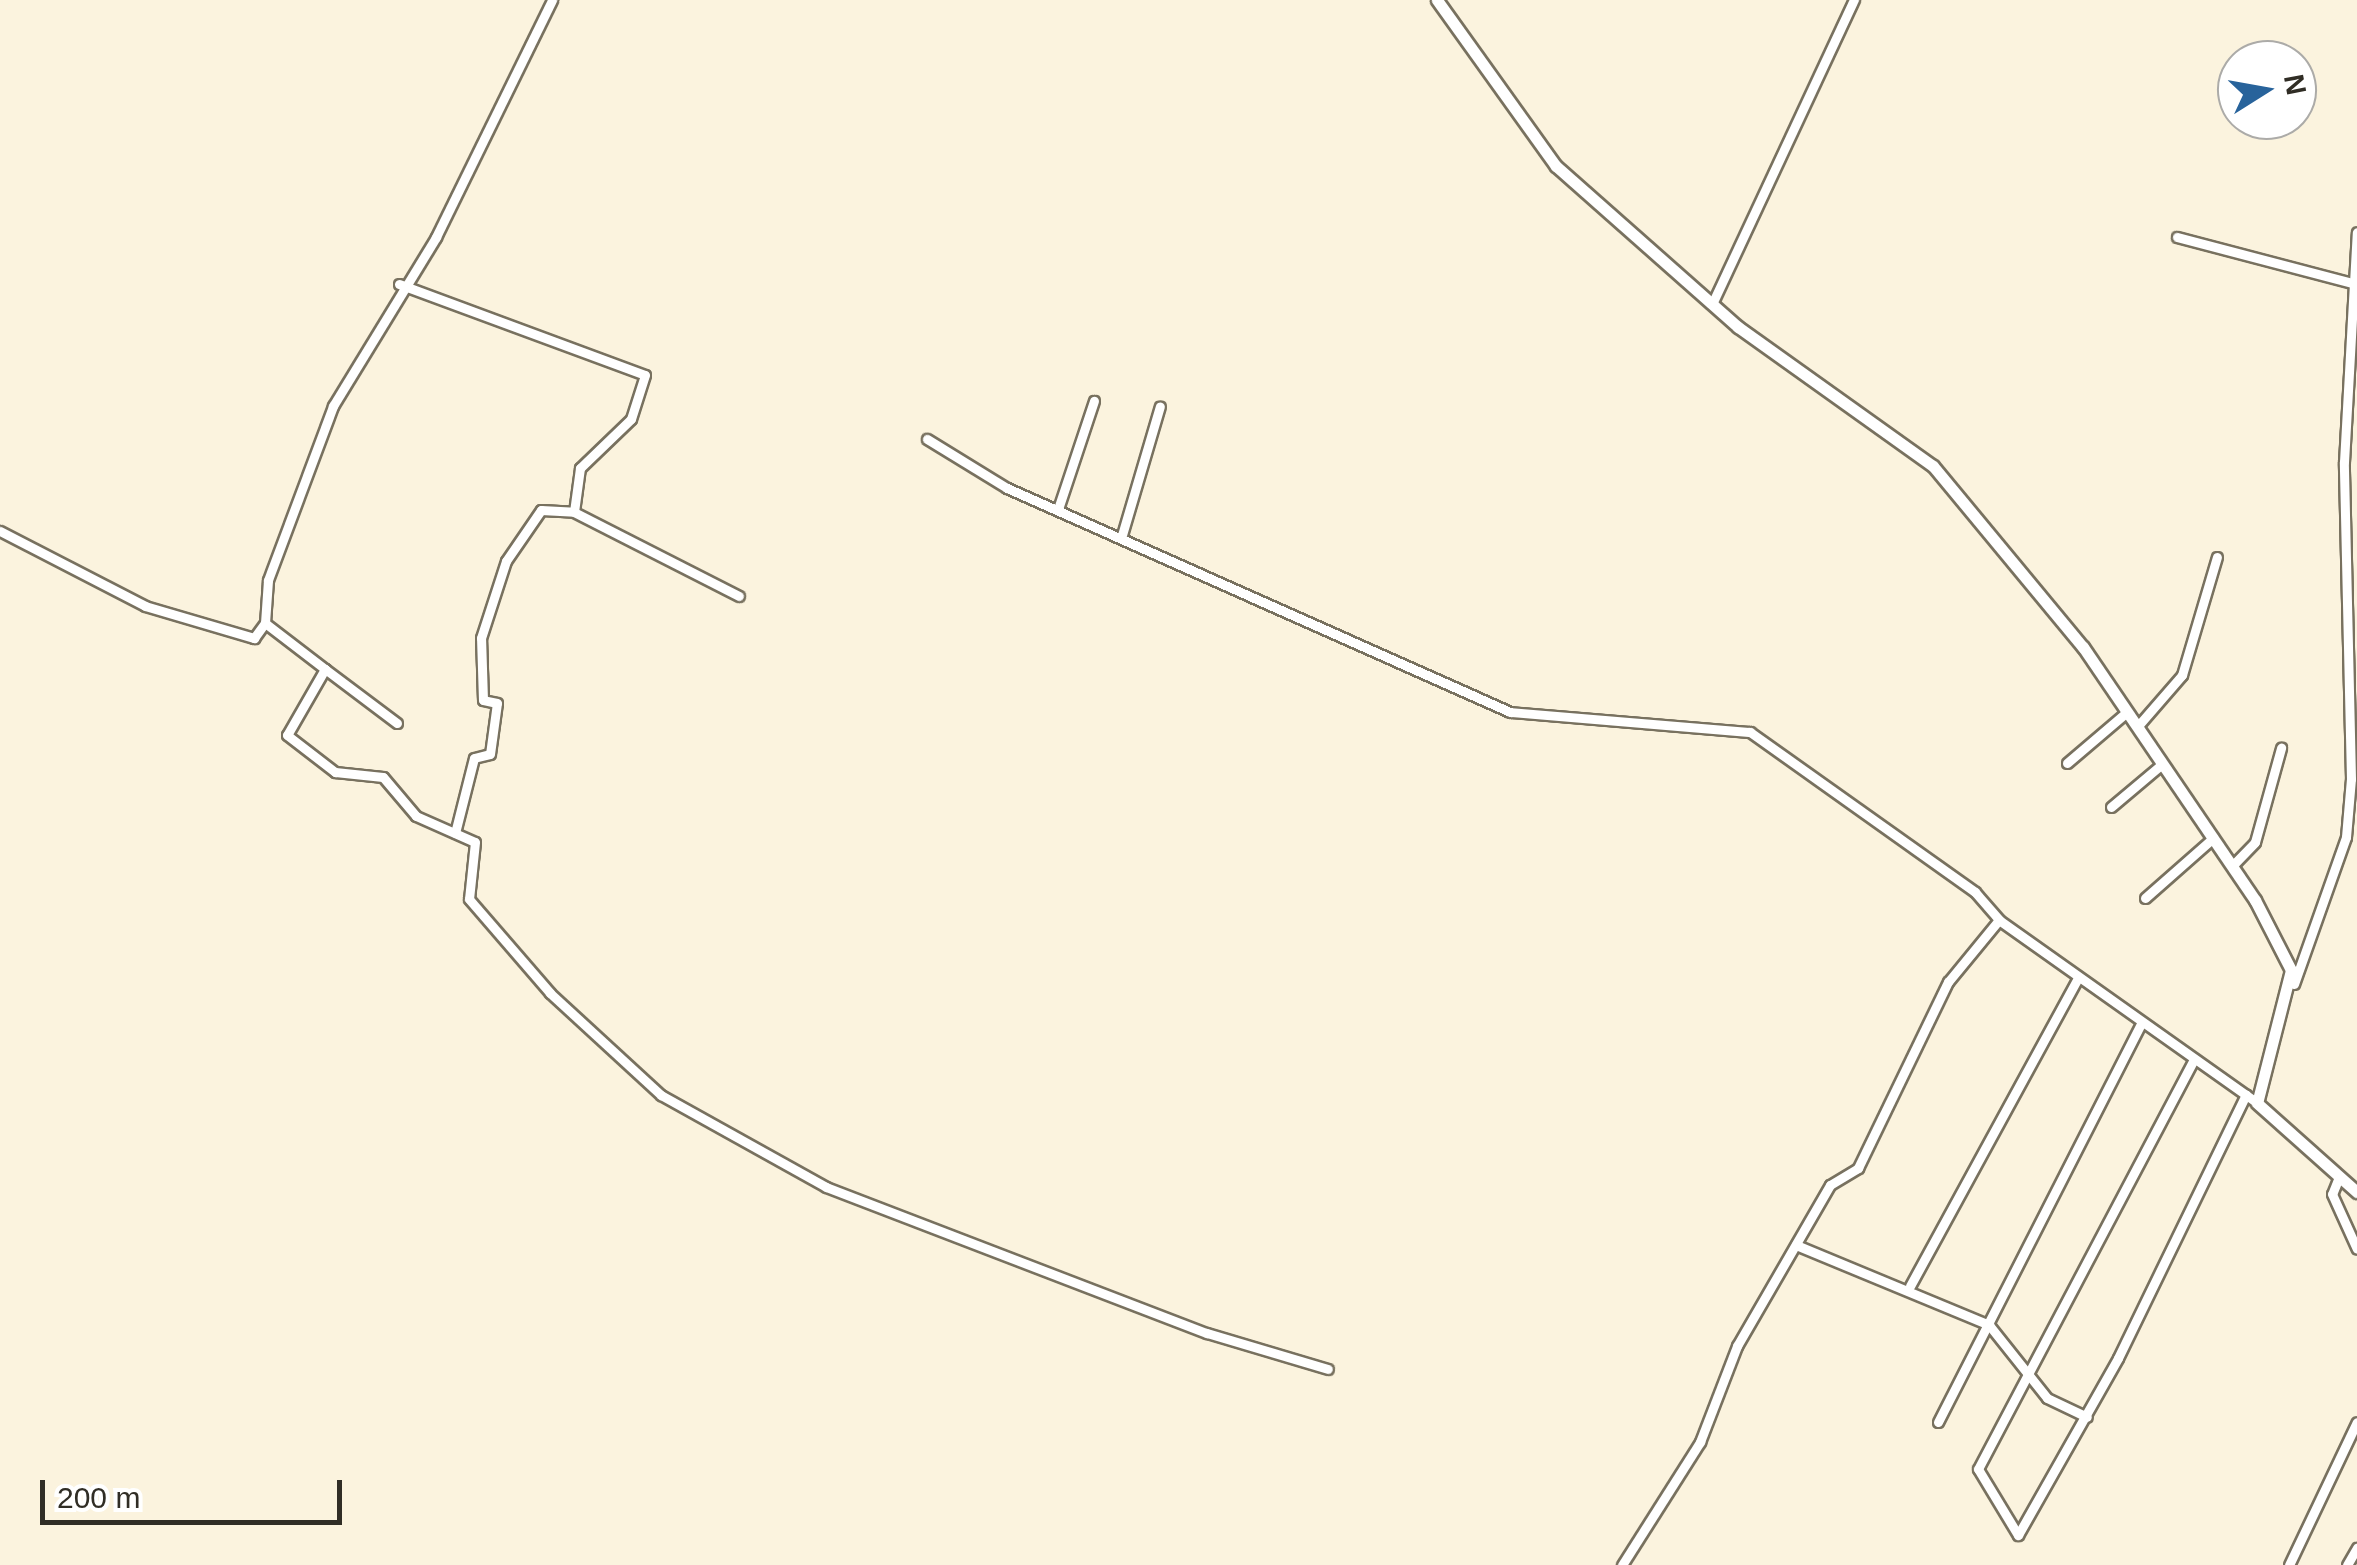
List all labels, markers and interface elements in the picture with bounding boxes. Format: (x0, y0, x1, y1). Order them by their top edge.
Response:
north arrow (2217, 40, 2317, 140)
text: N (2278, 72, 2312, 97)
scale bar (45, 1460, 348, 1522)
text: 200 m (57, 1481, 140, 1514)

